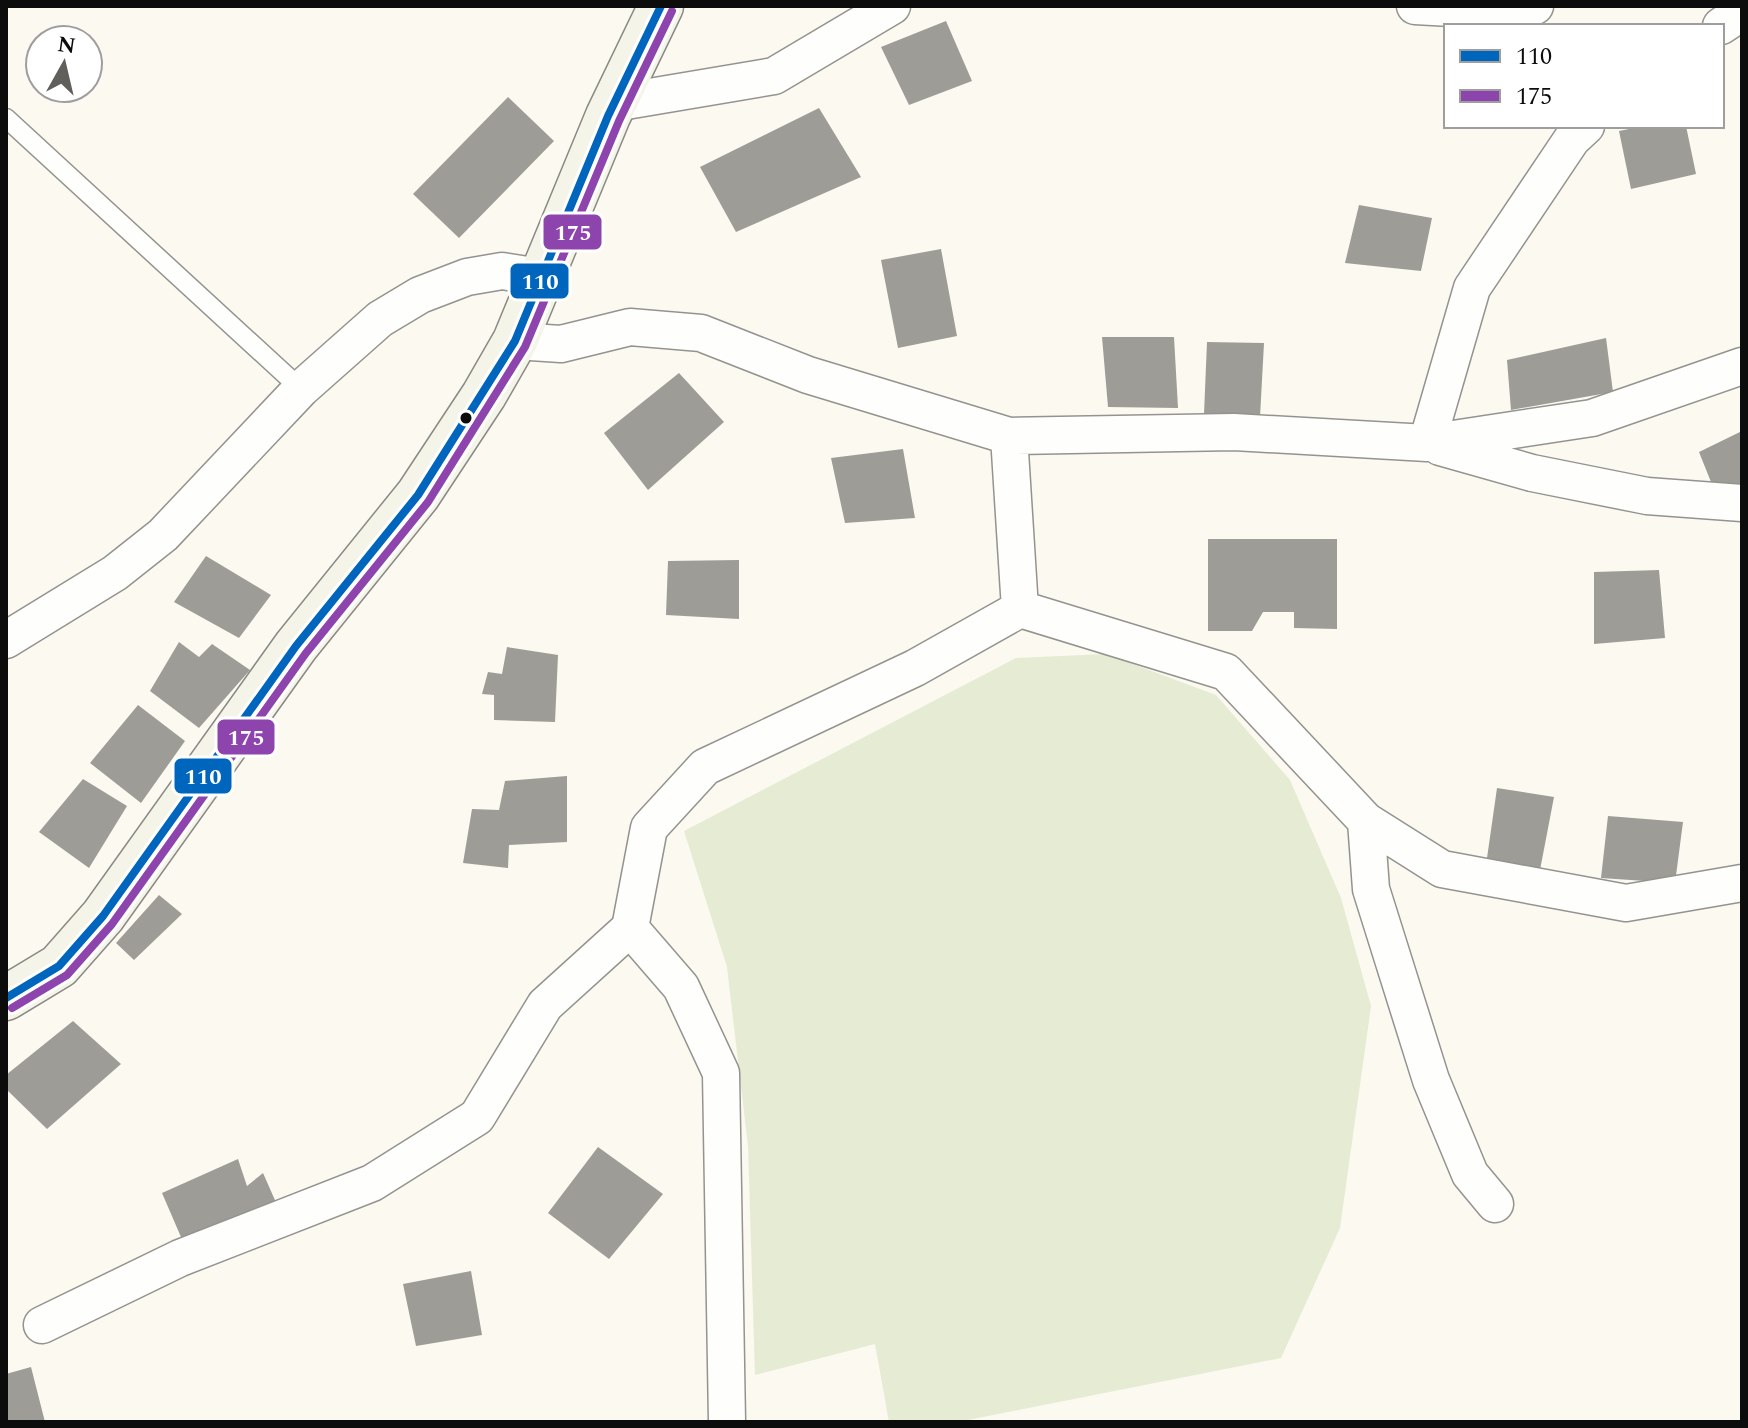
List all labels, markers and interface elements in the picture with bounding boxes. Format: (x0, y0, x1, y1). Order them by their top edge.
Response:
north arrow (24, 24, 104, 104)
legend (1444, 24, 1724, 128)
text: N (55, 28, 78, 63)
text: 110 (1516, 39, 1552, 75)
text: 175 (1516, 79, 1552, 115)
line badge: 175 (542, 213, 603, 251)
text: 175 (554, 217, 592, 250)
line badge: 110 (509, 262, 570, 300)
text: 110 (521, 266, 559, 299)
unlabelled marker (458, 410, 474, 426)
line badge: 175 (216, 718, 276, 756)
text: 175 (227, 722, 265, 755)
line badge: 110 (173, 757, 233, 795)
text: 110 (184, 761, 222, 794)

